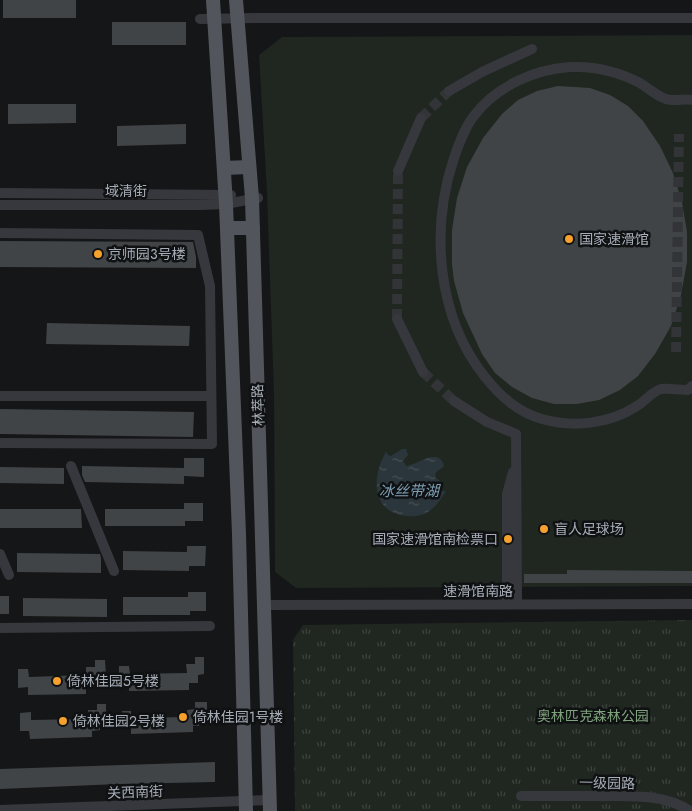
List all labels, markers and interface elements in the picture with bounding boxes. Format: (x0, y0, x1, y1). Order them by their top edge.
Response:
street label: 域清街 (105, 181, 147, 201)
place label: 国家速滑馆 (579, 229, 649, 249)
marker: 国家速滑馆 (563, 233, 575, 245)
place label: 京师园3号楼 (108, 244, 186, 264)
marker: 京师园3号楼 (92, 248, 104, 260)
street label: 林萃路 (247, 384, 269, 426)
water label: 冰丝带湖 (379, 480, 441, 502)
place label: 盲人足球场 (554, 519, 624, 539)
marker: 盲人足球场 (538, 523, 550, 535)
place label: 国家速滑馆南检票口 (372, 529, 498, 549)
marker: 国家速滑馆南检票口 (502, 533, 514, 545)
street label: 速滑馆南路 (443, 581, 513, 601)
place label: 倚林佳园5号楼 (67, 671, 159, 691)
marker: 倚林佳园5号楼 (51, 675, 63, 687)
park label: 奥林匹克森林公园 (537, 706, 649, 726)
place label: 倚林佳园1号楼 (193, 707, 283, 727)
place label: 倚林佳园2号楼 (73, 711, 165, 731)
marker: 倚林佳园1号楼 (177, 711, 189, 723)
marker: 倚林佳园2号楼 (57, 715, 69, 727)
street label: 一级园路 (579, 773, 635, 793)
street label: 关西南街 (107, 781, 163, 803)

